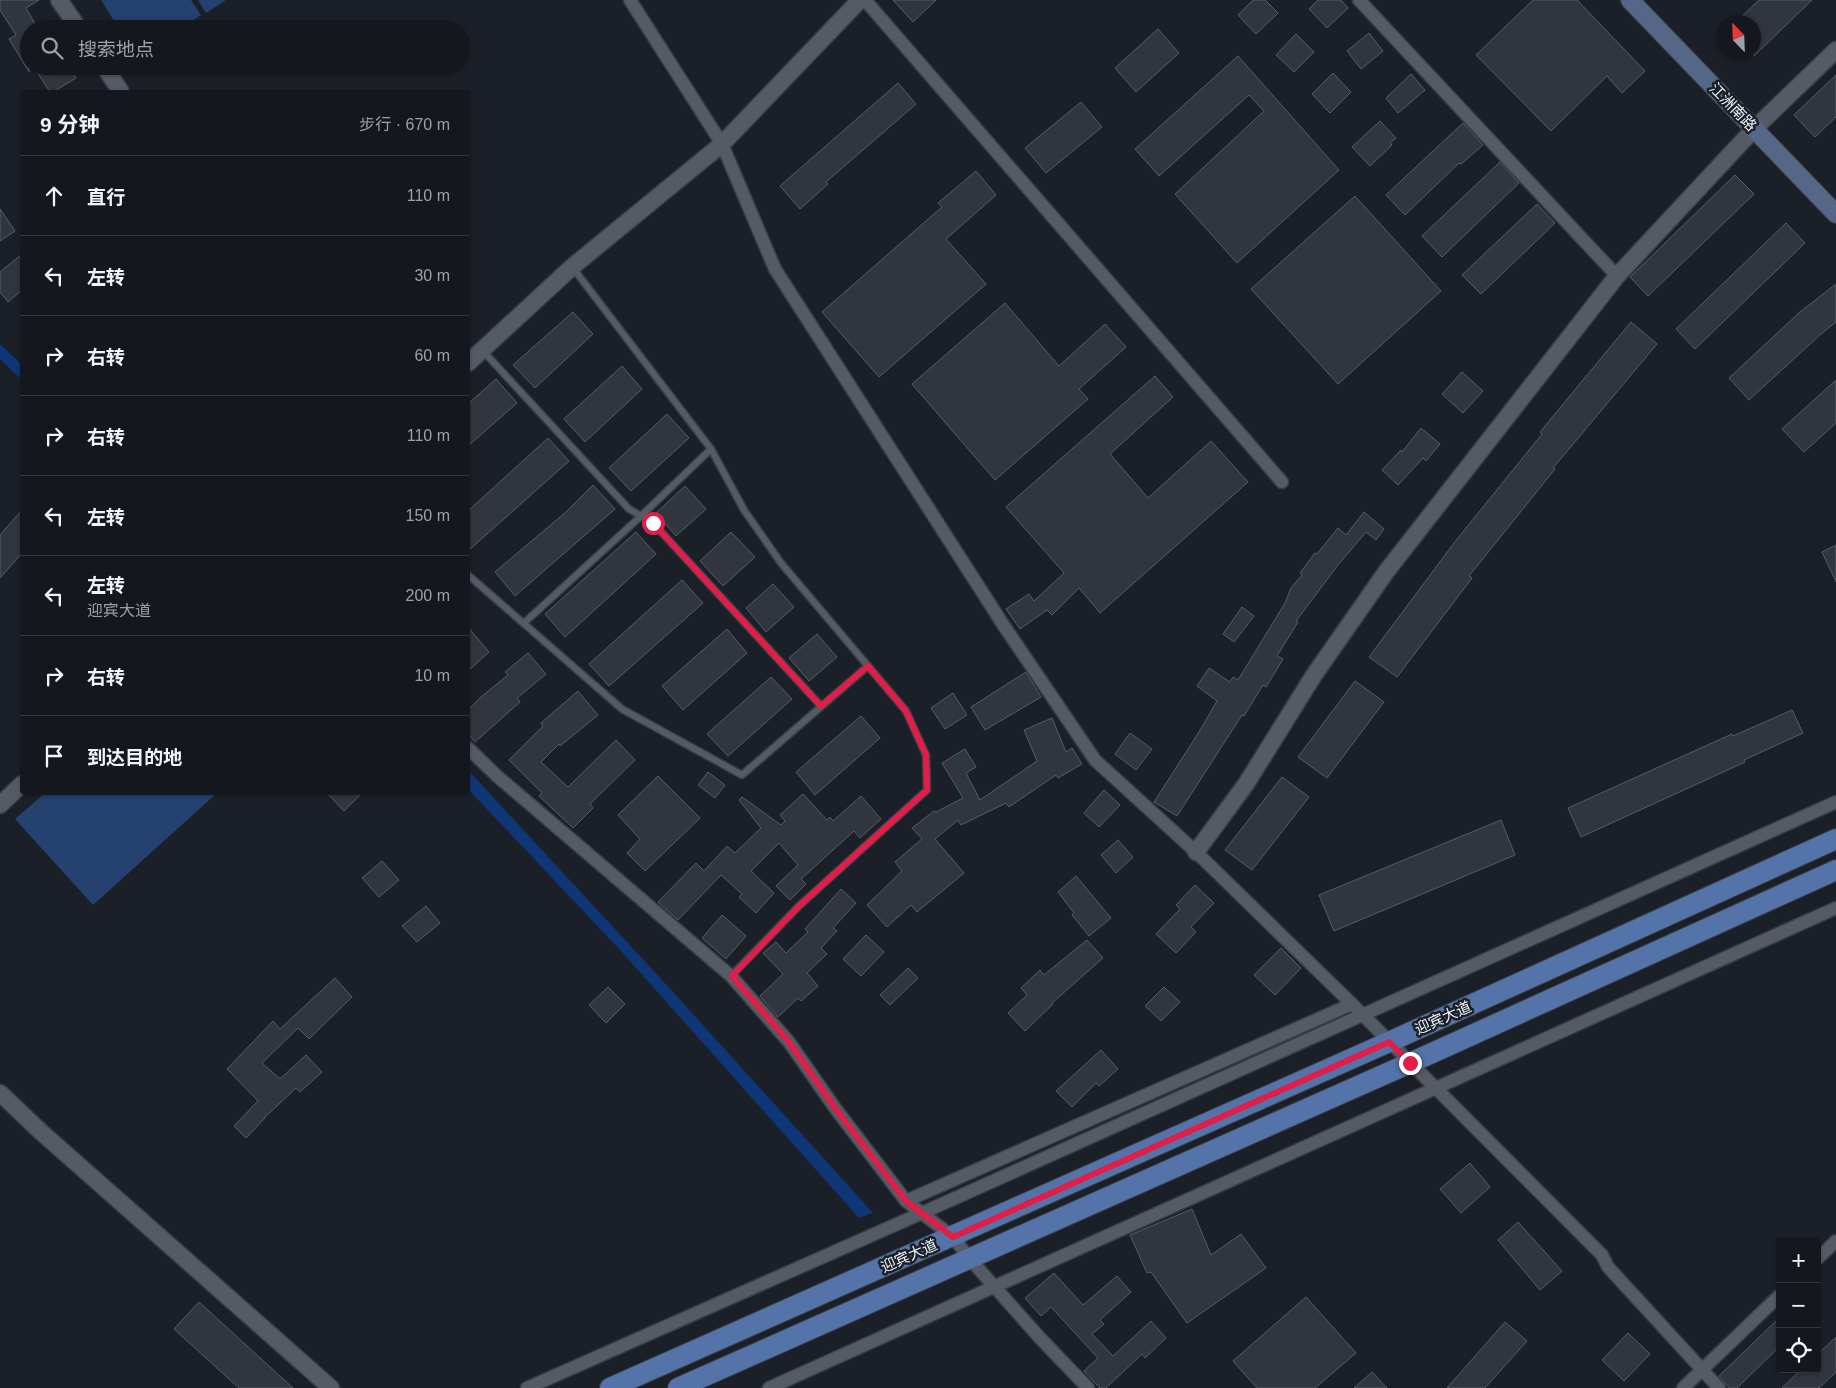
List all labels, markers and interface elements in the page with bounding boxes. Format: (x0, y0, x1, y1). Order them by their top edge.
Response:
north arrow (1716, 15, 1761, 60)
search box (20, 20, 470, 75)
icon: search (38, 34, 66, 62)
text: 搜索地点 (78, 39, 154, 60)
street label: 江洲南路 (1706, 79, 1760, 134)
text: 9 分钟 (40, 113, 100, 136)
text: 步行 · 670 m (359, 116, 450, 133)
icon: ahead (40, 182, 68, 210)
text: 直行 (87, 187, 125, 208)
text: 110 m (407, 187, 450, 204)
icon: left (40, 262, 68, 290)
text: 左转 (87, 267, 125, 288)
text: 30 m (414, 267, 450, 284)
icon: right (40, 342, 68, 370)
text: 右转 (87, 347, 125, 368)
text: 60 m (414, 347, 450, 364)
icon: right (40, 422, 68, 450)
text: 右转 (87, 427, 125, 448)
text: 110 m (407, 427, 450, 444)
icon: left (40, 502, 68, 530)
text: 左转 (87, 507, 125, 528)
text: 150 m (406, 507, 450, 524)
route start (642, 512, 665, 535)
text: 左转 (87, 575, 125, 596)
icon: left (40, 582, 68, 610)
text: 200 m (406, 587, 450, 604)
text: 迎宾大道 (87, 602, 151, 619)
icon: right (40, 662, 68, 690)
text: 右转 (87, 667, 125, 688)
text: 10 m (414, 667, 450, 684)
icon: arrive (40, 742, 68, 770)
text: 到达目的地 (87, 747, 182, 768)
street label: 迎宾大道 (1412, 998, 1474, 1038)
route end (1399, 1052, 1422, 1075)
street label: 迎宾大道 (878, 1236, 940, 1276)
map controls (1776, 1238, 1821, 1373)
button: + (1776, 1238, 1821, 1283)
button: − (1776, 1283, 1821, 1328)
button: locate (1776, 1328, 1821, 1373)

